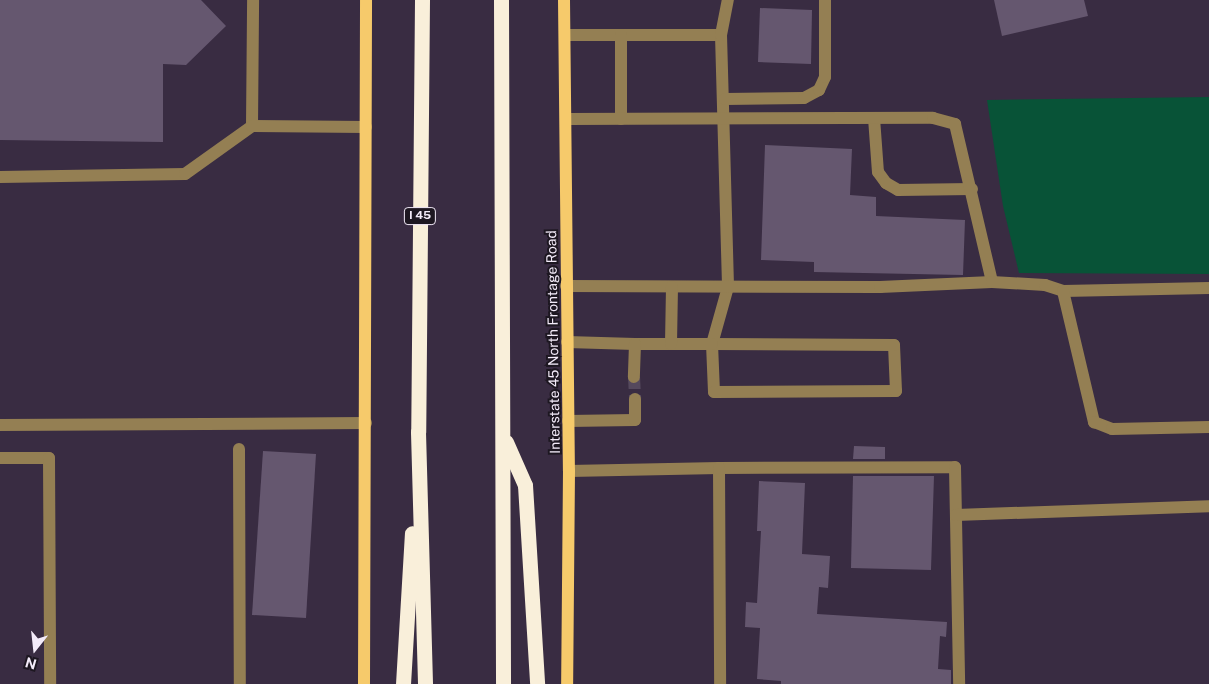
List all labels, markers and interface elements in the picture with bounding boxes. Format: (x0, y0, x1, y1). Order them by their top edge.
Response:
road number: I 45 (404, 207, 436, 226)
street label: Interstate 45 North Frontage Road (543, 230, 563, 454)
north arrow (10, 624, 60, 674)
text: N (23, 654, 38, 673)

